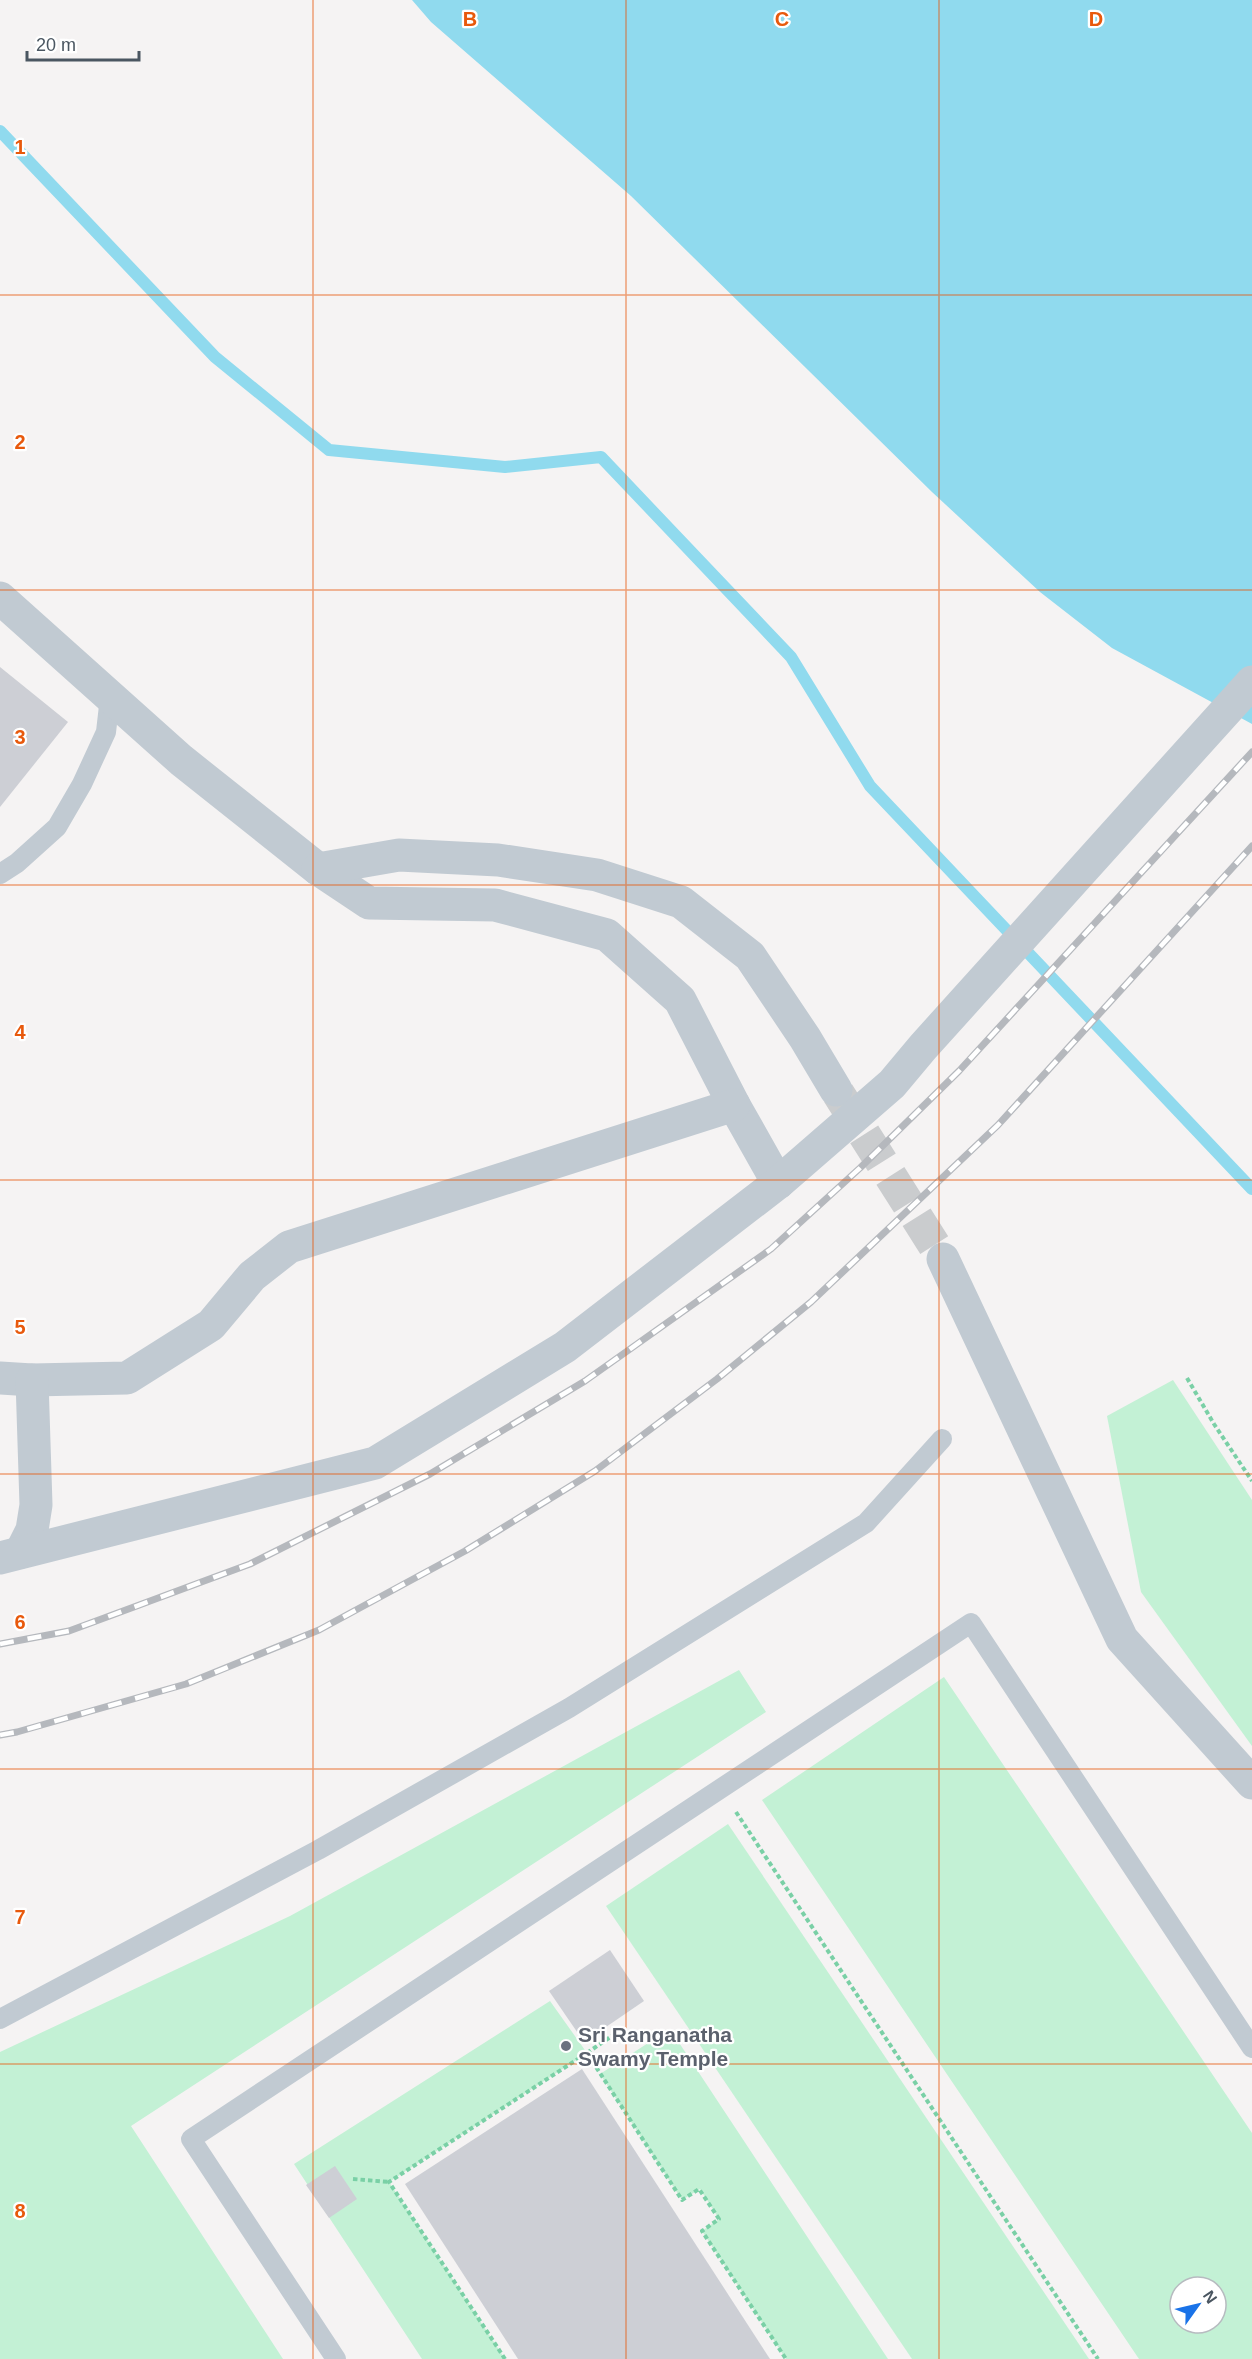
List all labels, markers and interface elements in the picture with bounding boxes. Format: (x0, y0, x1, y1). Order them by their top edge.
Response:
text: B (463, 8, 477, 30)
text: C (775, 8, 789, 30)
text: D (1089, 8, 1103, 30)
scale bar (27, 24, 140, 62)
text: 20 m (36, 35, 76, 55)
text: 1 (14, 136, 26, 158)
text: 2 (14, 431, 26, 453)
text: 3 (14, 726, 26, 748)
text: 4 (14, 1021, 26, 1043)
text: 5 (14, 1316, 26, 1338)
text: 6 (14, 1611, 26, 1633)
text: 7 (14, 1906, 26, 1928)
place label: Sri Ranganatha Swamy Temple (578, 2023, 732, 2070)
marker: Sri Ranganatha Swamy Temple (559, 2039, 573, 2053)
text: 8 (14, 2200, 26, 2222)
north arrow (1168, 2275, 1228, 2335)
text: N (1200, 2287, 1220, 2306)

